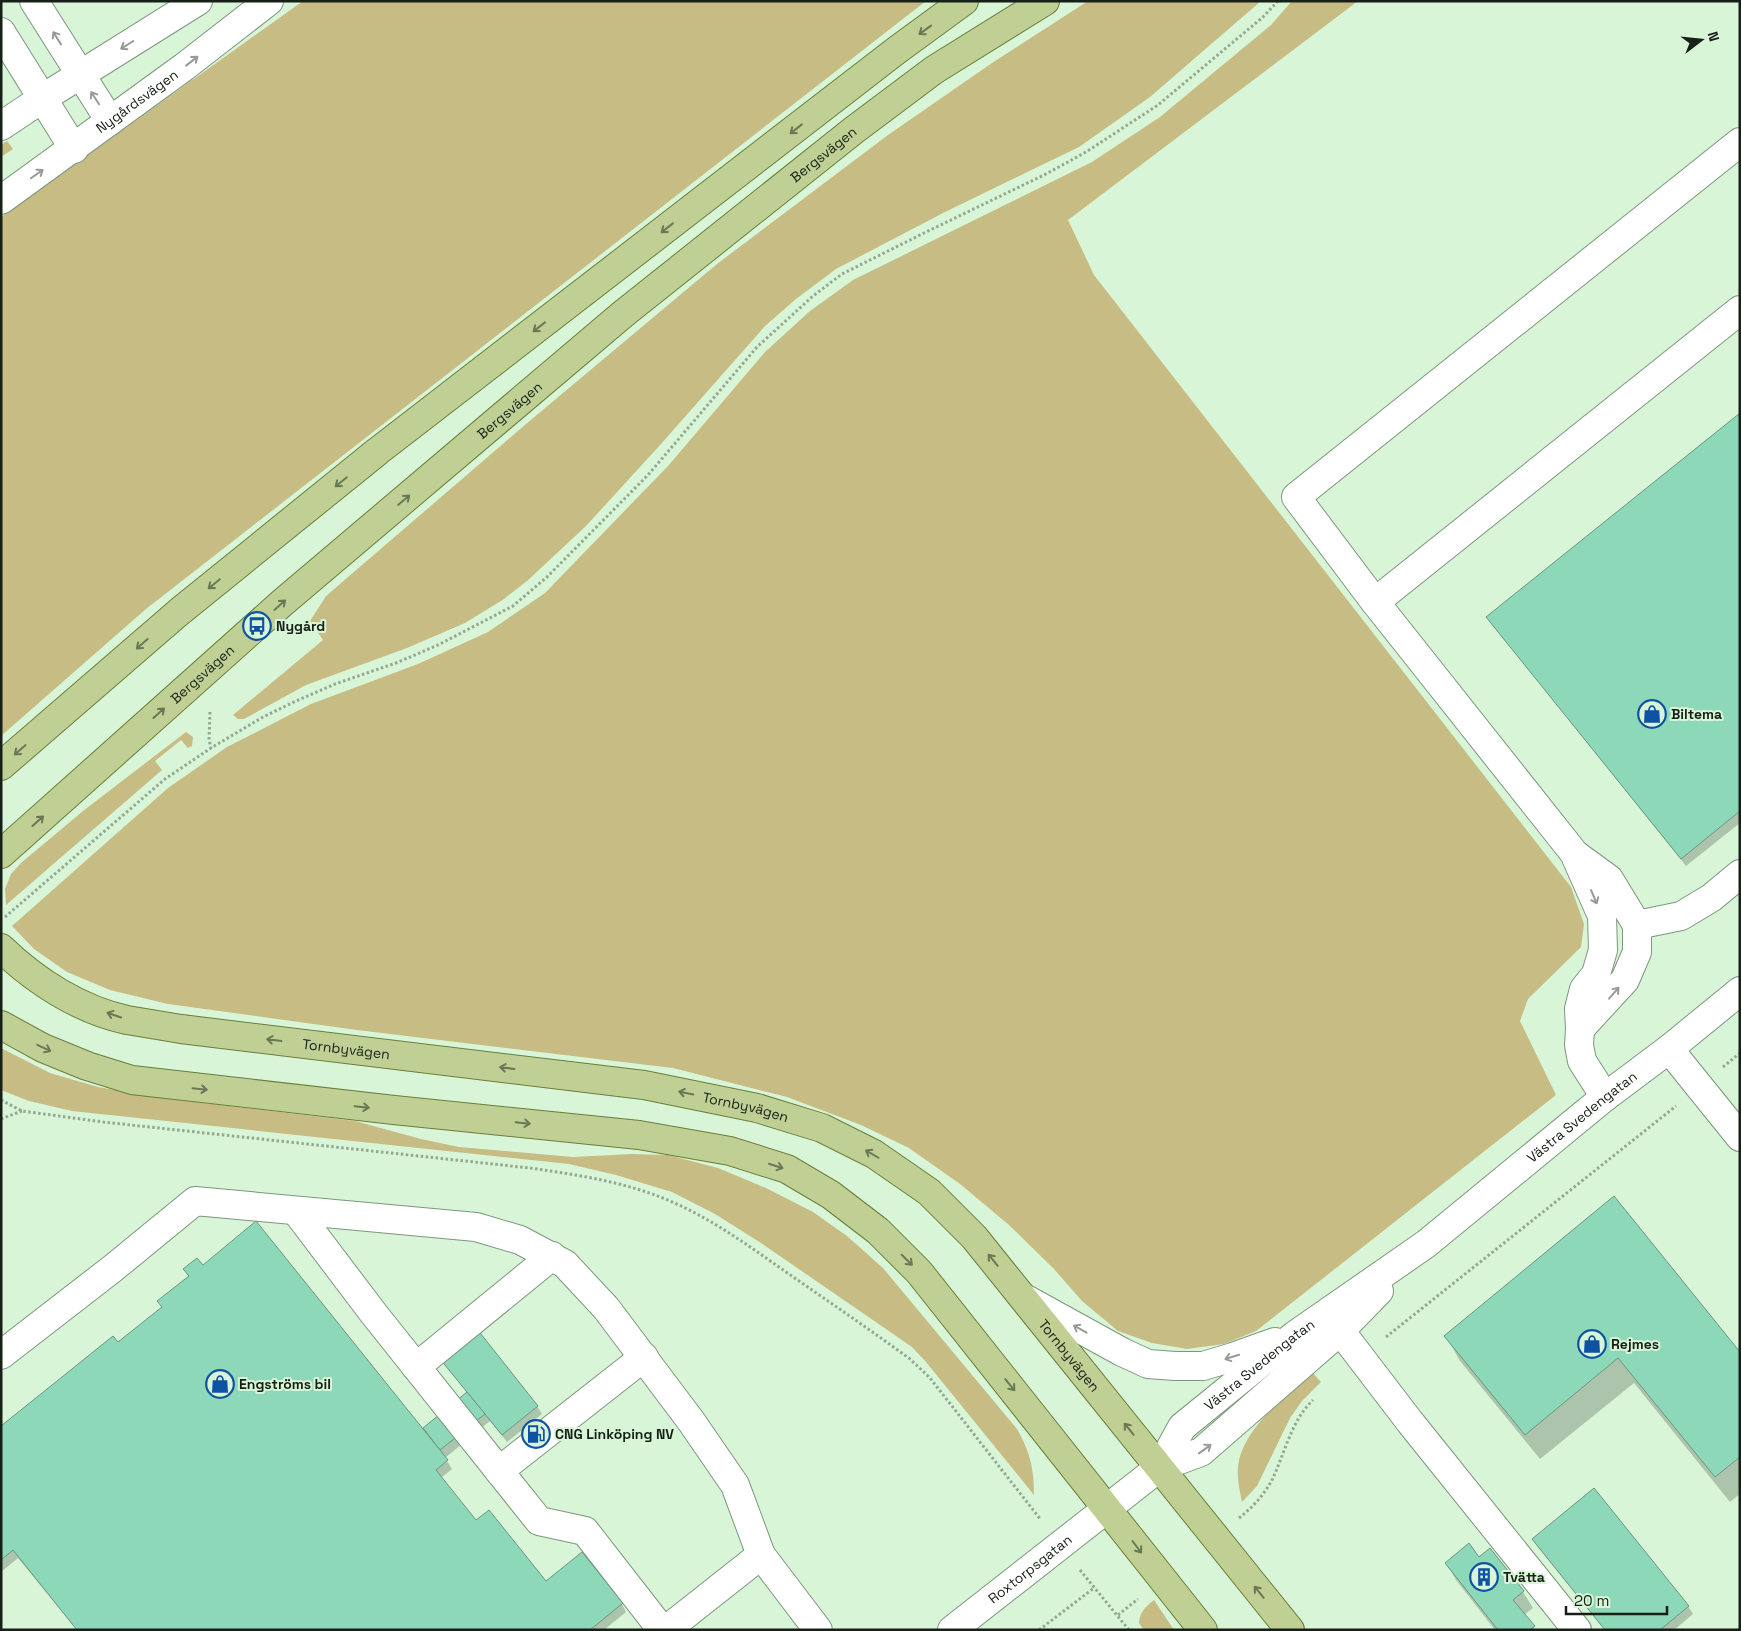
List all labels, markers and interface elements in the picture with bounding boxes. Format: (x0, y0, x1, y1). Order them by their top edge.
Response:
north arrow (1676, 15, 1726, 65)
one-way arrow (918, 25, 932, 35)
text: N (1704, 29, 1723, 43)
one-way arrow (52, 31, 62, 45)
one-way arrow (120, 40, 134, 51)
one-way arrow (185, 55, 198, 66)
street label: Nygårdsvägen (92, 65, 182, 137)
one-way arrow (90, 91, 100, 105)
street label: Bergsvägen (787, 122, 860, 186)
one-way arrow (790, 123, 803, 134)
one-way arrow (30, 169, 44, 179)
one-way arrow (660, 223, 674, 233)
one-way arrow (532, 322, 545, 333)
street label: Bergsvägen (473, 378, 546, 443)
one-way arrow (334, 476, 347, 487)
one-way arrow (397, 494, 410, 505)
one-way arrow (208, 578, 221, 589)
one-way arrow (274, 599, 287, 611)
bus stop icon: Nygård (242, 611, 272, 641)
place label: Nygård (276, 617, 325, 635)
one-way arrow (136, 638, 149, 649)
street label: Bergsvägen (167, 641, 238, 707)
shop icon: Biltema (1637, 699, 1667, 729)
place label: Biltema (1671, 705, 1722, 723)
one-way arrow (152, 708, 165, 719)
one-way arrow (13, 744, 26, 756)
one-way arrow (31, 816, 44, 827)
one-way arrow (1590, 889, 1599, 905)
one-way arrow (1608, 987, 1619, 1000)
one-way arrow (106, 1010, 122, 1019)
one-way arrow (266, 1035, 282, 1045)
street label: Tornbyvägen (301, 1035, 391, 1063)
one-way arrow (36, 1044, 51, 1053)
one-way arrow (500, 1063, 516, 1073)
street label: Västra Svedengatan (1523, 1067, 1641, 1167)
one-way arrow (192, 1084, 208, 1094)
one-way arrow (678, 1088, 694, 1098)
street label: Tornbyvägen (701, 1088, 791, 1126)
one-way arrow (353, 1102, 369, 1112)
one-way arrow (515, 1118, 531, 1128)
one-way arrow (866, 1148, 880, 1158)
one-way arrow (768, 1161, 784, 1171)
one-way arrow (901, 1254, 913, 1266)
one-way arrow (988, 1254, 999, 1267)
street label: Västra Svedengatan (1201, 1315, 1318, 1414)
street label: Tornbyvägen (1035, 1316, 1104, 1395)
one-way arrow (1072, 1324, 1087, 1334)
shop icon: Rejmes (1577, 1329, 1607, 1359)
place label: Rejmes (1611, 1335, 1659, 1353)
one-way arrow (1225, 1353, 1241, 1363)
shop icon: Engströms bil (205, 1369, 235, 1399)
place label: Engströms bil (239, 1375, 331, 1393)
one-way arrow (1004, 1379, 1015, 1392)
fuel station icon: CNG Linköping NV (521, 1419, 551, 1449)
one-way arrow (1124, 1423, 1135, 1436)
place label: CNG Linköping NV (555, 1425, 674, 1443)
one-way arrow (1198, 1443, 1211, 1454)
street label: Roxtorpsgatan (984, 1531, 1075, 1607)
one-way arrow (1132, 1540, 1143, 1553)
building icon: Tvätta (1469, 1562, 1499, 1592)
place label: Tvätta (1503, 1568, 1545, 1586)
scale bar (1566, 1584, 1667, 1616)
one-way arrow (1254, 1585, 1265, 1598)
text: 20 m (1574, 1591, 1609, 1610)

